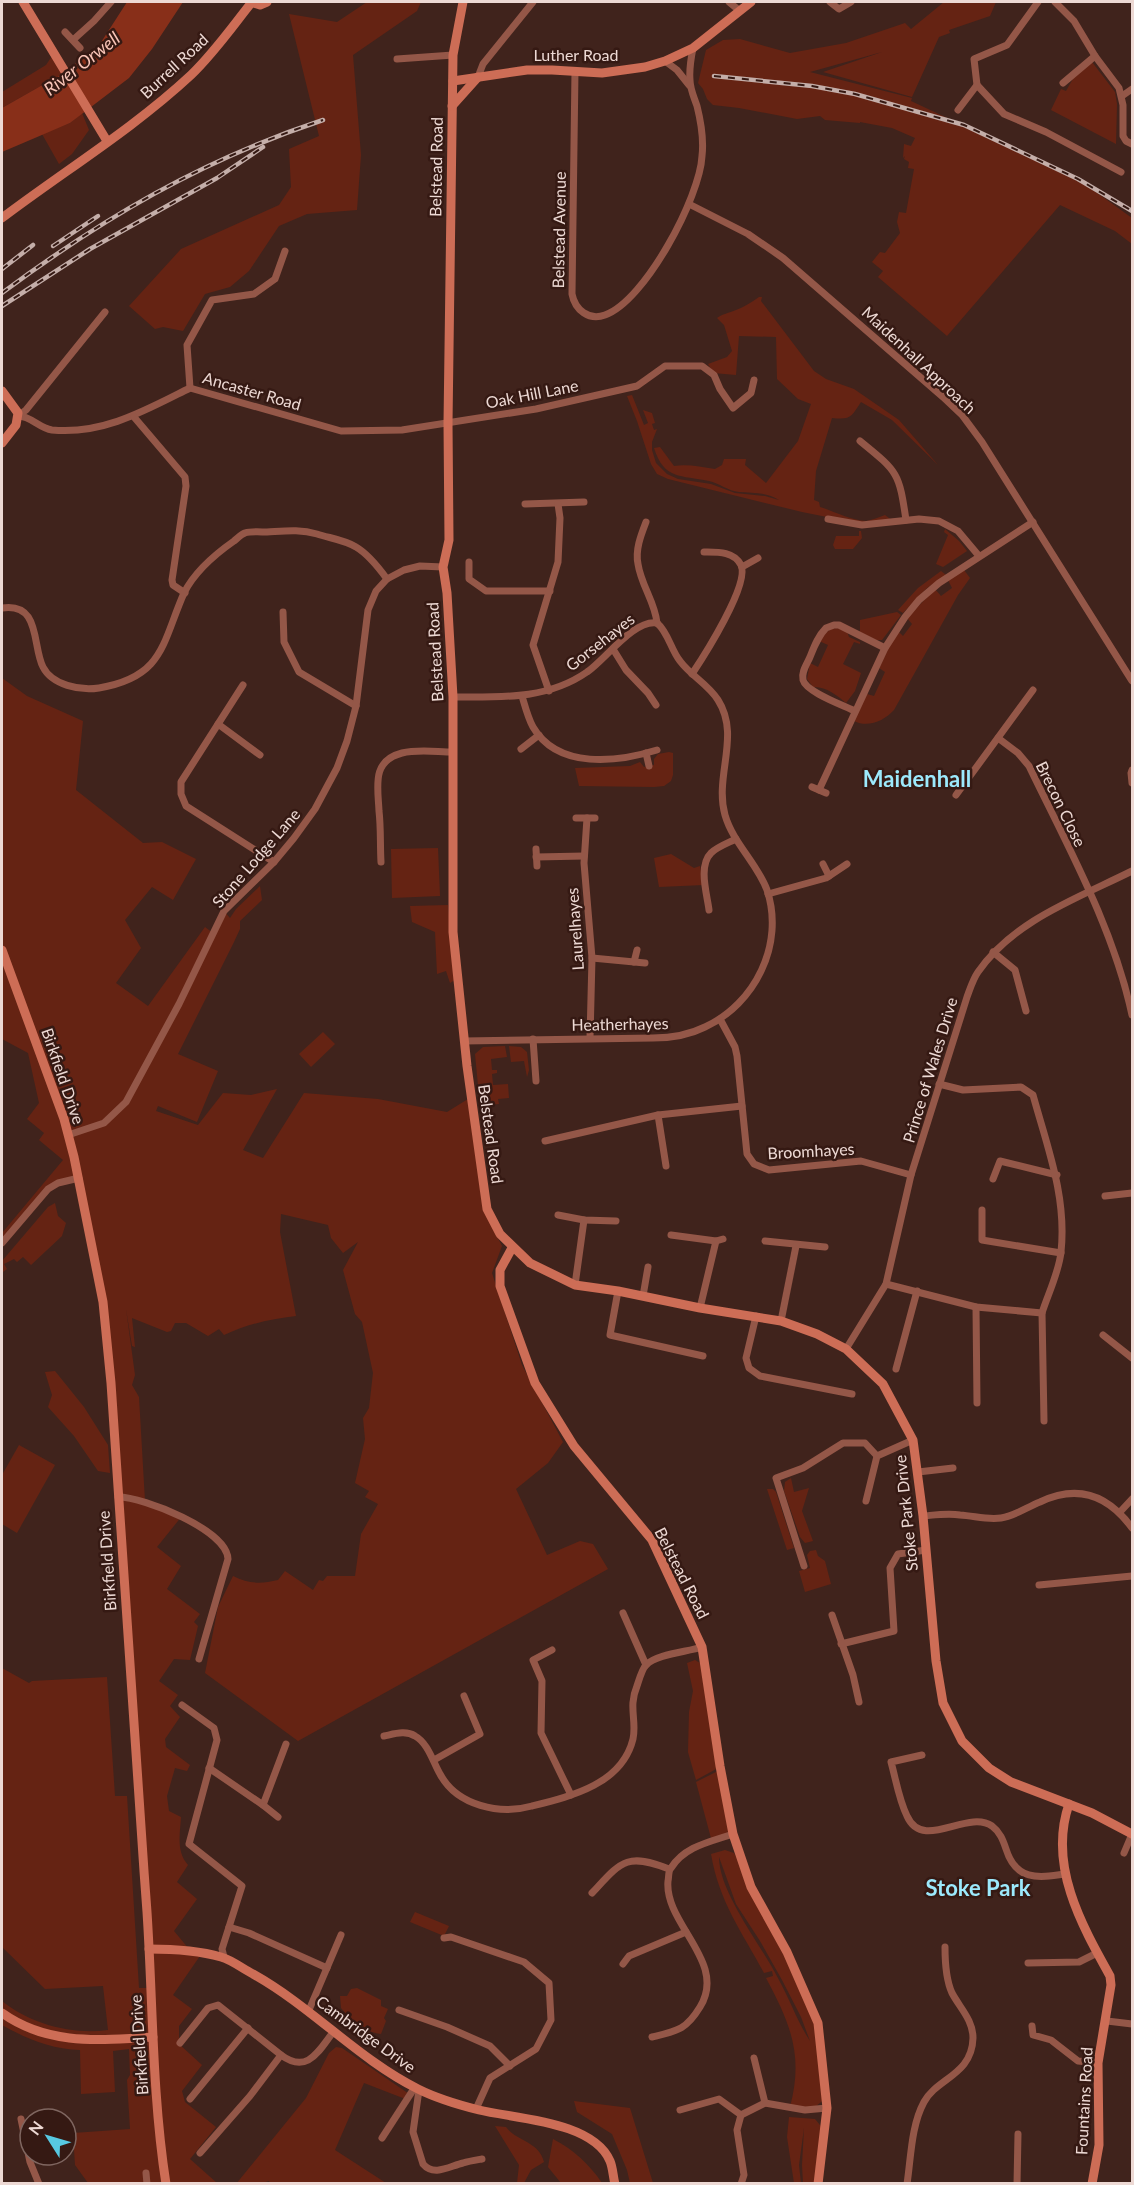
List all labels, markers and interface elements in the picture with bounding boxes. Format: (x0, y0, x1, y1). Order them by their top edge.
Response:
water label: River Orwell (39, 27, 124, 100)
street label: Burrell Road (136, 29, 212, 102)
street label: Luther Road (534, 45, 618, 64)
street label: Belstead Road (425, 117, 446, 217)
street label: Belstead Avenue (548, 171, 569, 289)
street label: Maidenhall Approach (859, 302, 980, 417)
street label: Ancaster Road (201, 367, 304, 414)
street label: Oak Hill Lane (484, 375, 580, 412)
street label: Belstead Road (422, 602, 447, 702)
street label: Gorsehayes (562, 609, 638, 674)
street label: Brecon Close (1033, 758, 1090, 850)
district label: Maidenhall (863, 765, 971, 792)
street label: Stone Lodge Lane (208, 804, 304, 911)
street label: Laurelhayes (562, 887, 587, 971)
street label: Prince of Wales Drive (898, 995, 961, 1145)
street label: Heatherhayes (571, 1013, 669, 1034)
street label: Birkfield Drive (38, 1025, 89, 1126)
street label: Belstead Road (475, 1083, 508, 1185)
street label: Broomhayes (767, 1139, 855, 1162)
street label: Stoke Park Drive (890, 1454, 921, 1572)
street label: Birkfield Drive (94, 1510, 119, 1612)
street label: Belstead Road (651, 1524, 714, 1622)
district label: Stoke Park (925, 1874, 1031, 1901)
street label: Cambridge Drive (313, 1991, 420, 2076)
street label: Birkfield Drive (126, 1994, 151, 2096)
street label: Fountains Road (1071, 2046, 1096, 2155)
north arrow (18, 2107, 78, 2167)
text: N (24, 2117, 47, 2138)

